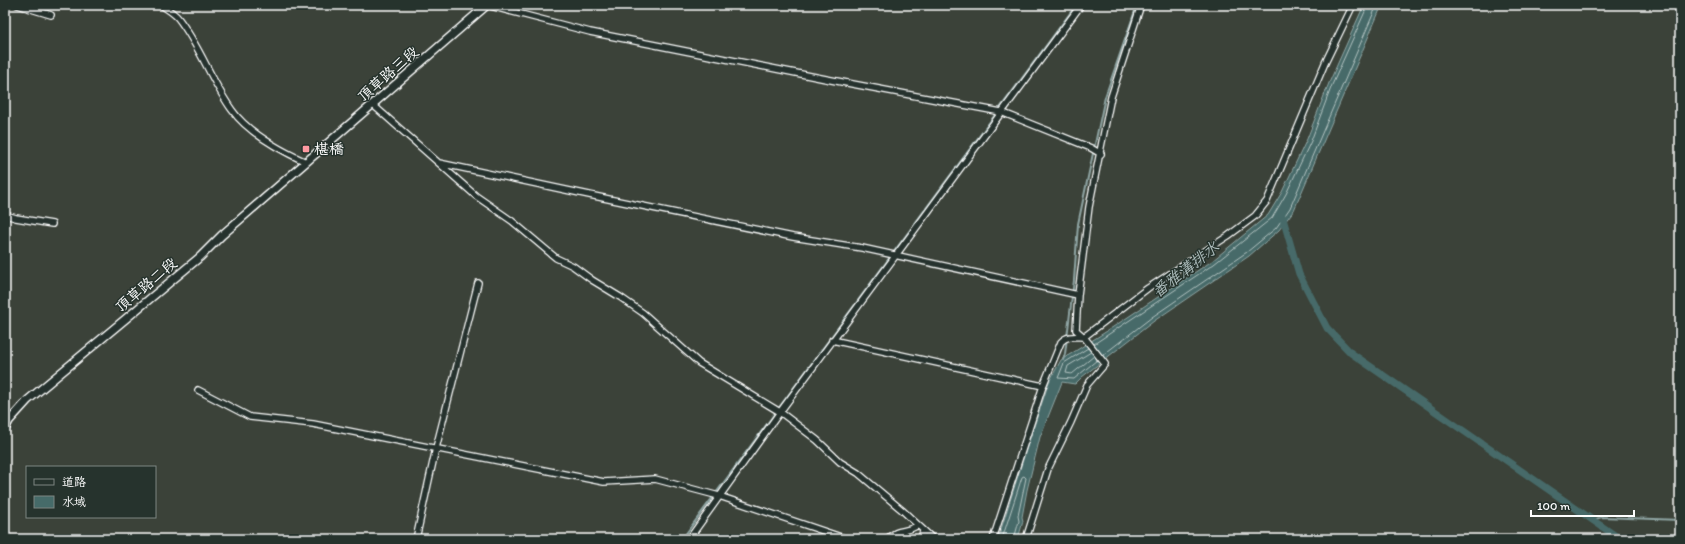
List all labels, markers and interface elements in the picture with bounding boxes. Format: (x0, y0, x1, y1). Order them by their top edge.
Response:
street label: 頂草路三段 (354, 43, 422, 105)
place label: 椹橋 (314, 140, 344, 158)
marker: 椹橋 (301, 144, 311, 154)
water label: 番雅溝排水 (1148, 237, 1223, 302)
street label: 頂草路二段 (111, 254, 181, 316)
legend (26, 466, 156, 518)
text: 道路 (62, 475, 86, 489)
scale bar (1531, 492, 1634, 518)
text: 水域 (62, 495, 86, 509)
text: 100 m (1537, 499, 1570, 513)

